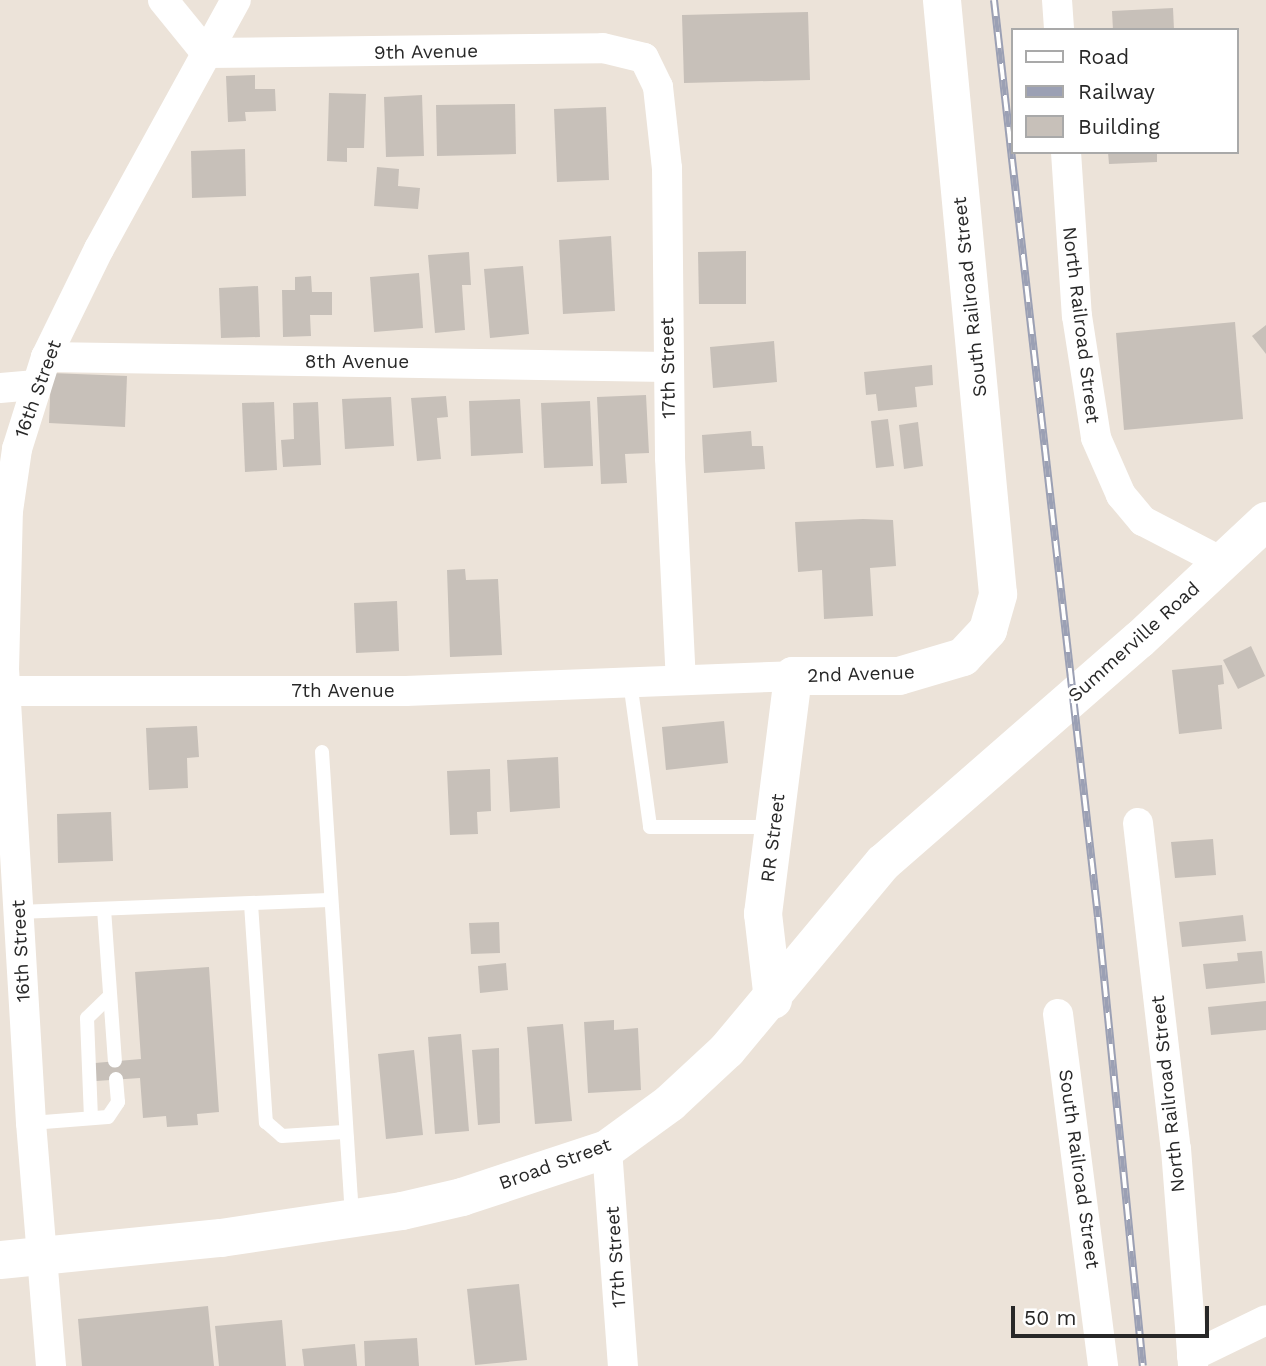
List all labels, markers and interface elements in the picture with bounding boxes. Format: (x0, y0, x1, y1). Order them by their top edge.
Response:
legend (1010, 28, 1238, 154)
street label: 9th Avenue (373, 40, 479, 64)
text: Road (1078, 44, 1129, 69)
text: Railway (1078, 79, 1155, 104)
text: Building (1078, 114, 1160, 139)
street label: South Railroad Street (948, 196, 992, 398)
street label: North Railroad Street (1058, 225, 1104, 425)
street label: 17th Street (656, 317, 680, 419)
street label: 16th Street (10, 337, 66, 441)
street label: 8th Avenue (304, 351, 410, 373)
street label: Summerville Road (1064, 577, 1204, 707)
street label: 2nd Avenue (806, 661, 916, 687)
street label: 7th Avenue (291, 680, 395, 702)
street label: RR Street (756, 792, 790, 884)
street label: 16th Street (7, 899, 35, 1003)
street label: North Railroad Street (1146, 994, 1190, 1194)
street label: South Railroad Street (1054, 1068, 1104, 1270)
street label: Broad Street (496, 1133, 614, 1195)
street label: 17th Street (601, 1206, 631, 1308)
scale bar (1014, 1292, 1212, 1336)
text: 50 m (1024, 1305, 1076, 1330)

